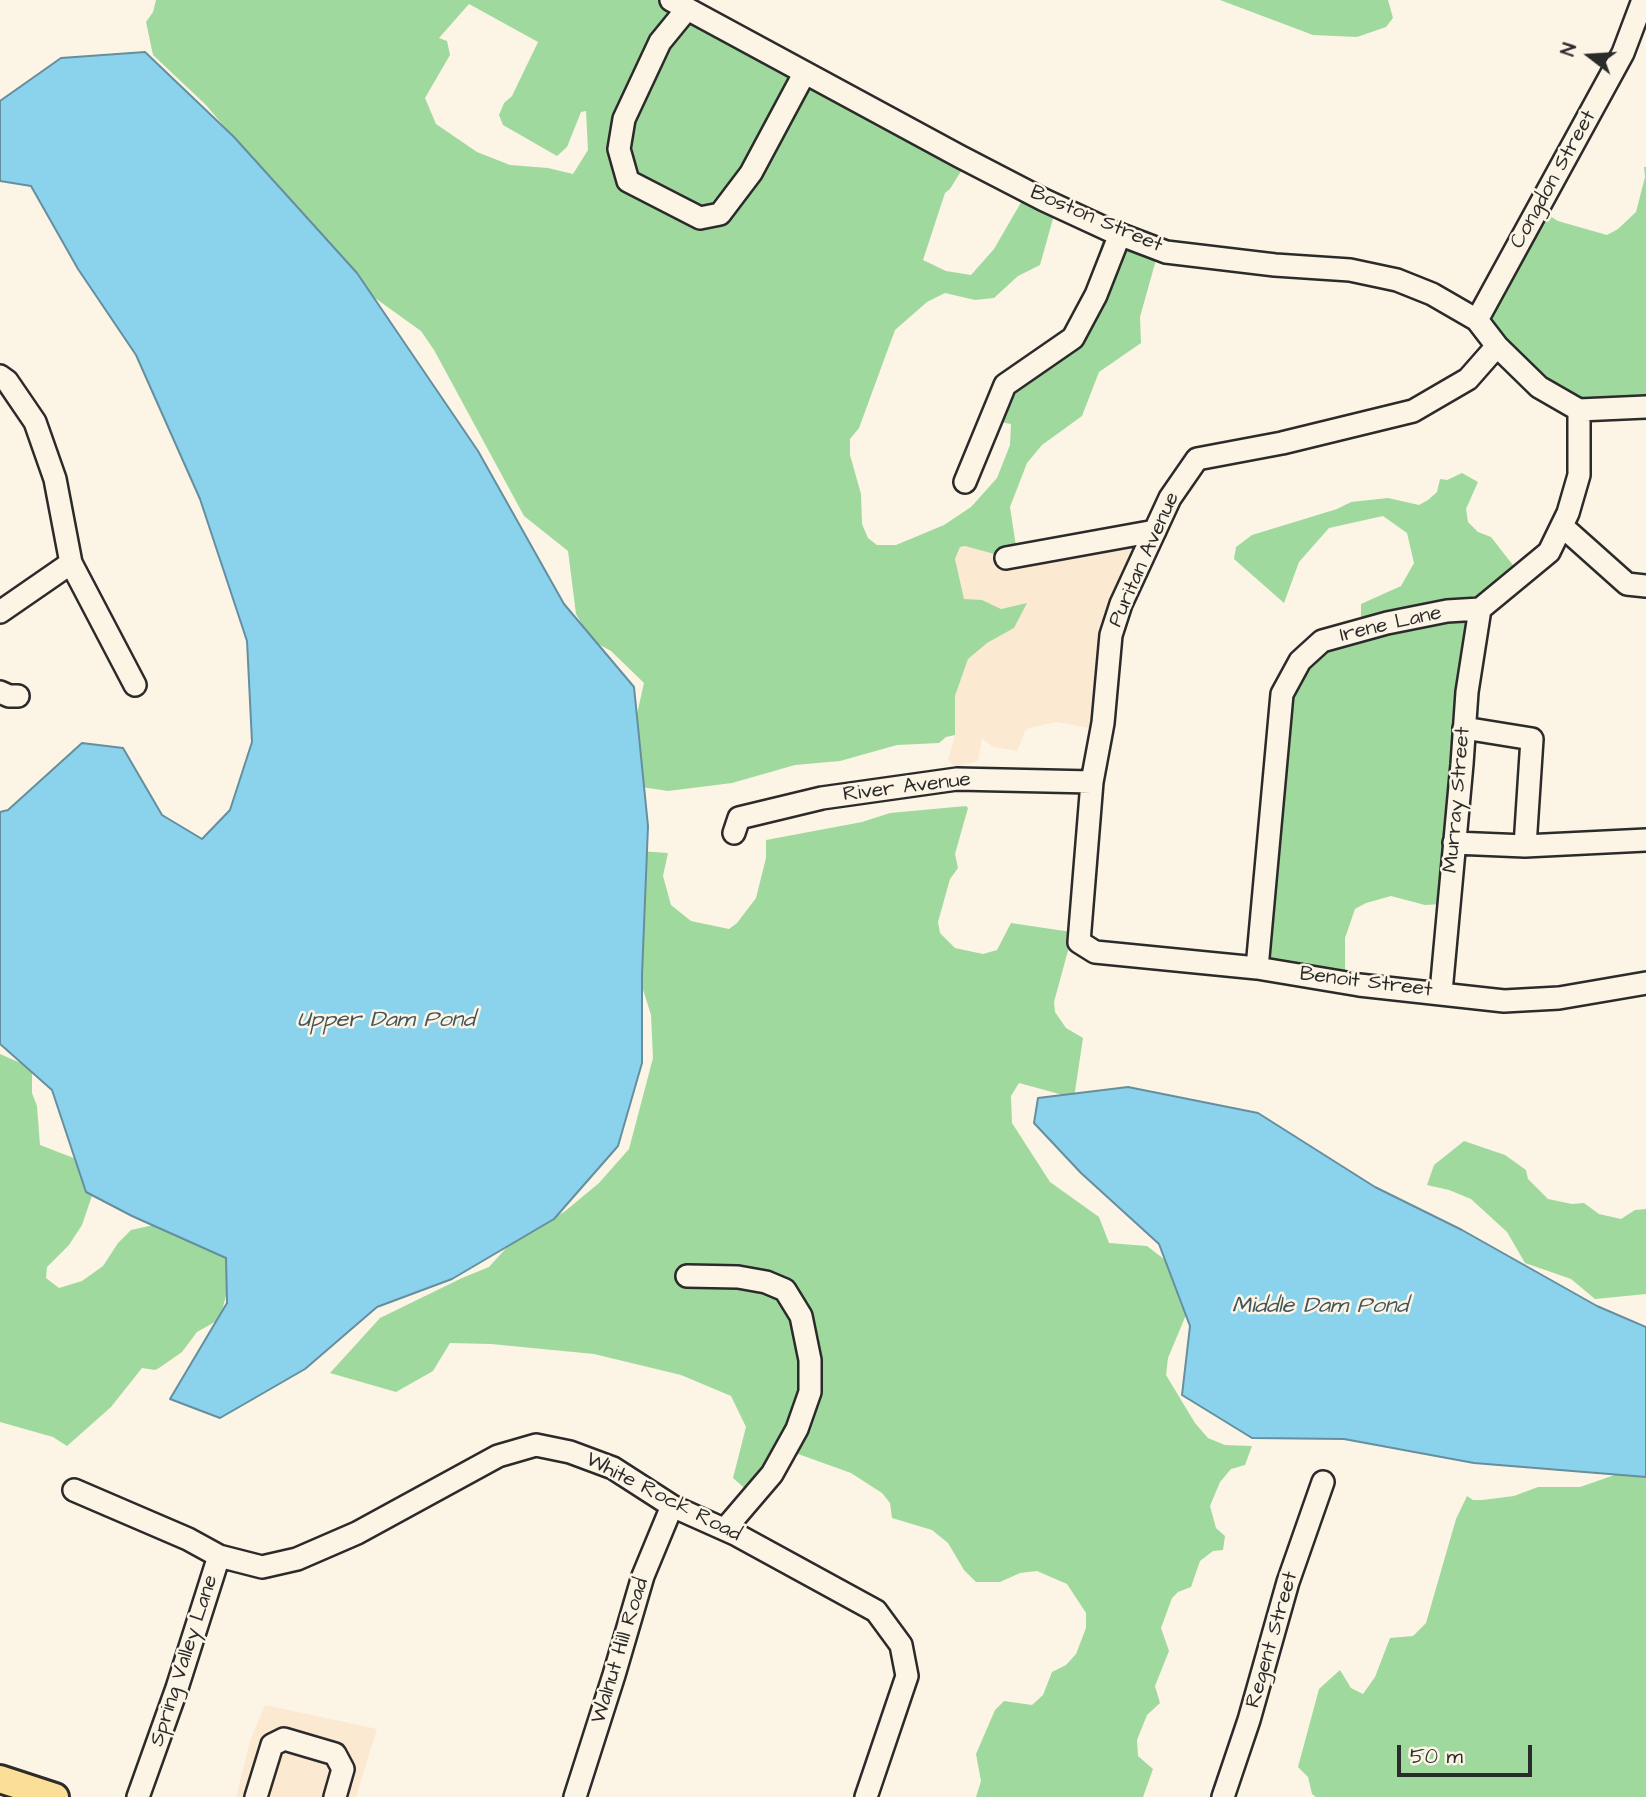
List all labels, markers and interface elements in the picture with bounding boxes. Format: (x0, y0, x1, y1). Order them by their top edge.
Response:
north arrow (1555, 21, 1625, 91)
text: N (1555, 40, 1584, 59)
street label: Congdon Street (1506, 106, 1602, 254)
street label: Boston Street (1026, 181, 1166, 259)
street label: Puritan Avenue (1104, 489, 1186, 631)
street label: Irene Lane (1338, 601, 1444, 649)
street label: Murray Street (1439, 726, 1477, 874)
street label: River Avenue (842, 768, 972, 808)
street label: Benoit Street (1298, 962, 1434, 1004)
water label: Upper Dam Pond (297, 1007, 475, 1035)
water label: Middle Dam Pond (1232, 1293, 1408, 1321)
street label: White Rock Road (581, 1448, 745, 1548)
street label: Regent Street (1241, 1569, 1305, 1711)
street label: Spring Valley Lane (145, 1572, 225, 1750)
street label: Walnut Hill Road (587, 1575, 655, 1727)
scale bar (1401, 1730, 1536, 1774)
text: 50 m (1410, 1742, 1463, 1771)

